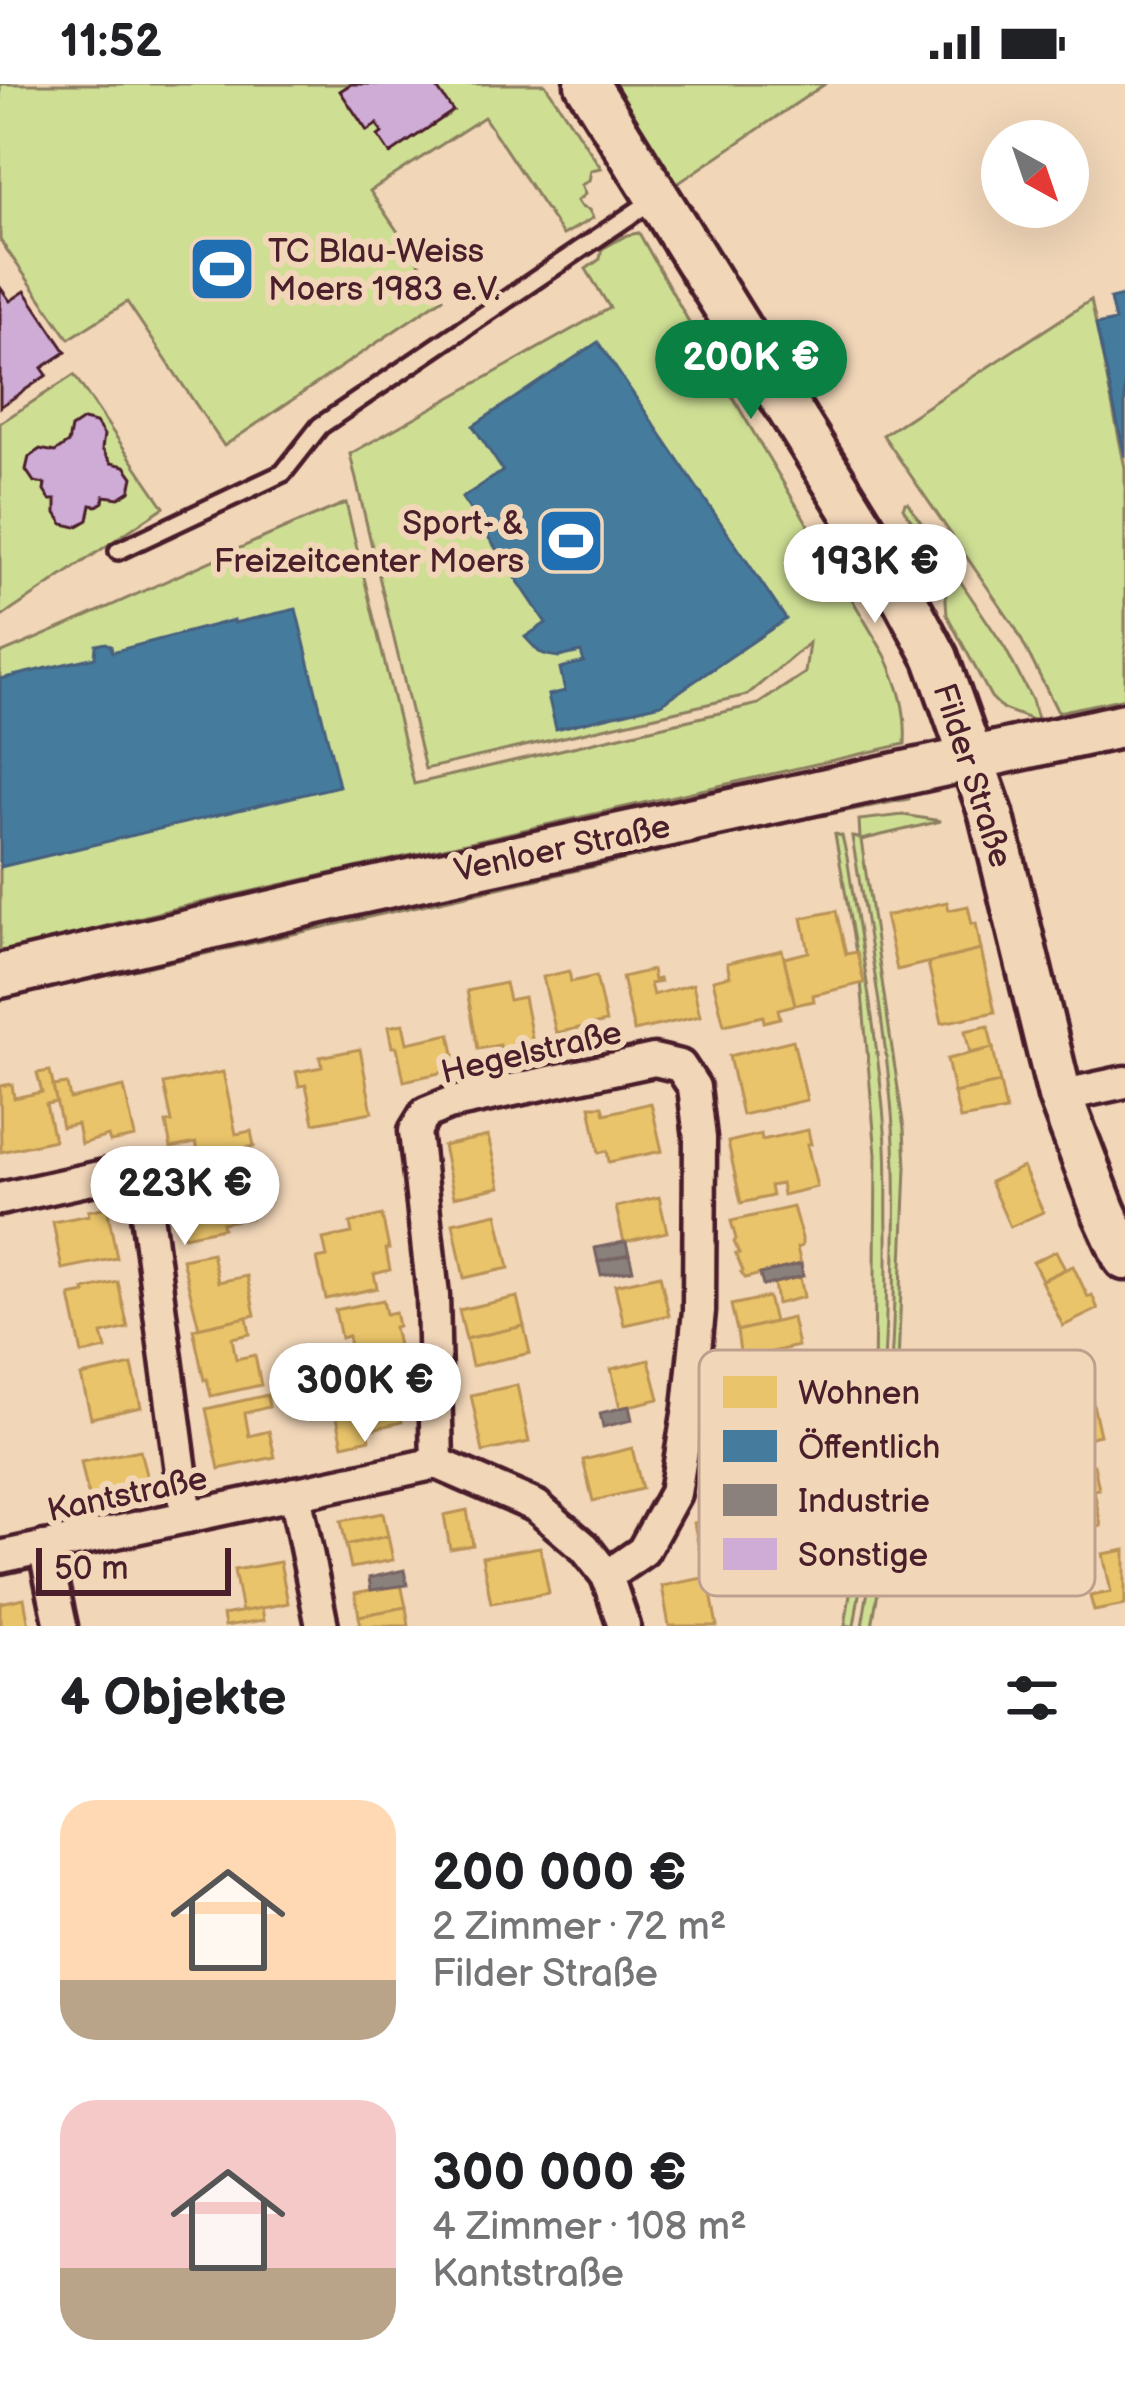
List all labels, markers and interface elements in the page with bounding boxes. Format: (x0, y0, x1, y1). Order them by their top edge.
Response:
text: 11:52 (60, 15, 162, 70)
north arrow (981, 120, 1089, 228)
map controls (981, 120, 1089, 228)
place label: TC Blau-Weiss Moers 1983 e.V. (268, 232, 500, 310)
sports icon: TC Blau-Weiss Moers 1983 e.V. (187, 234, 257, 304)
pin: 200K € (653, 320, 849, 422)
text: 200K € (682, 335, 820, 382)
place label: Sport- & Freizeitcenter Moers (214, 504, 524, 582)
sports icon: Sport- & Freizeitcenter Moers (536, 506, 606, 576)
pin: 193K € (777, 524, 973, 626)
text: 193K € (811, 539, 939, 586)
street label: Filder Straße (924, 679, 1021, 873)
street label: Venloer Straße (451, 807, 674, 891)
street label: Hegelstraße (437, 1013, 626, 1093)
pin: 223K € (87, 1146, 283, 1248)
text: 223K € (118, 1161, 252, 1208)
pin: 300K € (267, 1343, 463, 1445)
legend (699, 1350, 1095, 1596)
text: 300K € (296, 1358, 434, 1405)
text: Wohnen (798, 1374, 920, 1414)
text: Öffentlich (798, 1427, 940, 1468)
street label: Kantstraße (44, 1459, 211, 1531)
text: Industrie (798, 1482, 930, 1522)
text: Sonstige (798, 1536, 928, 1576)
scale bar (36, 1542, 231, 1595)
text: 50 m (54, 1549, 129, 1589)
icon: filters (999, 1665, 1065, 1731)
text: 4 Objekte (60, 1668, 287, 1729)
text: 200 000 € (432, 1843, 687, 1904)
icon: home (156, 1848, 300, 1992)
text: 2 Zimmer · 72 m² (432, 1904, 727, 1951)
text: Filder Straße (432, 1951, 658, 1998)
text: 300 000 € (432, 2143, 687, 2204)
icon: home (156, 2148, 300, 2292)
text: 4 Zimmer · 108 m² (432, 2204, 747, 2251)
text: Kantstraße (432, 2251, 624, 2298)

